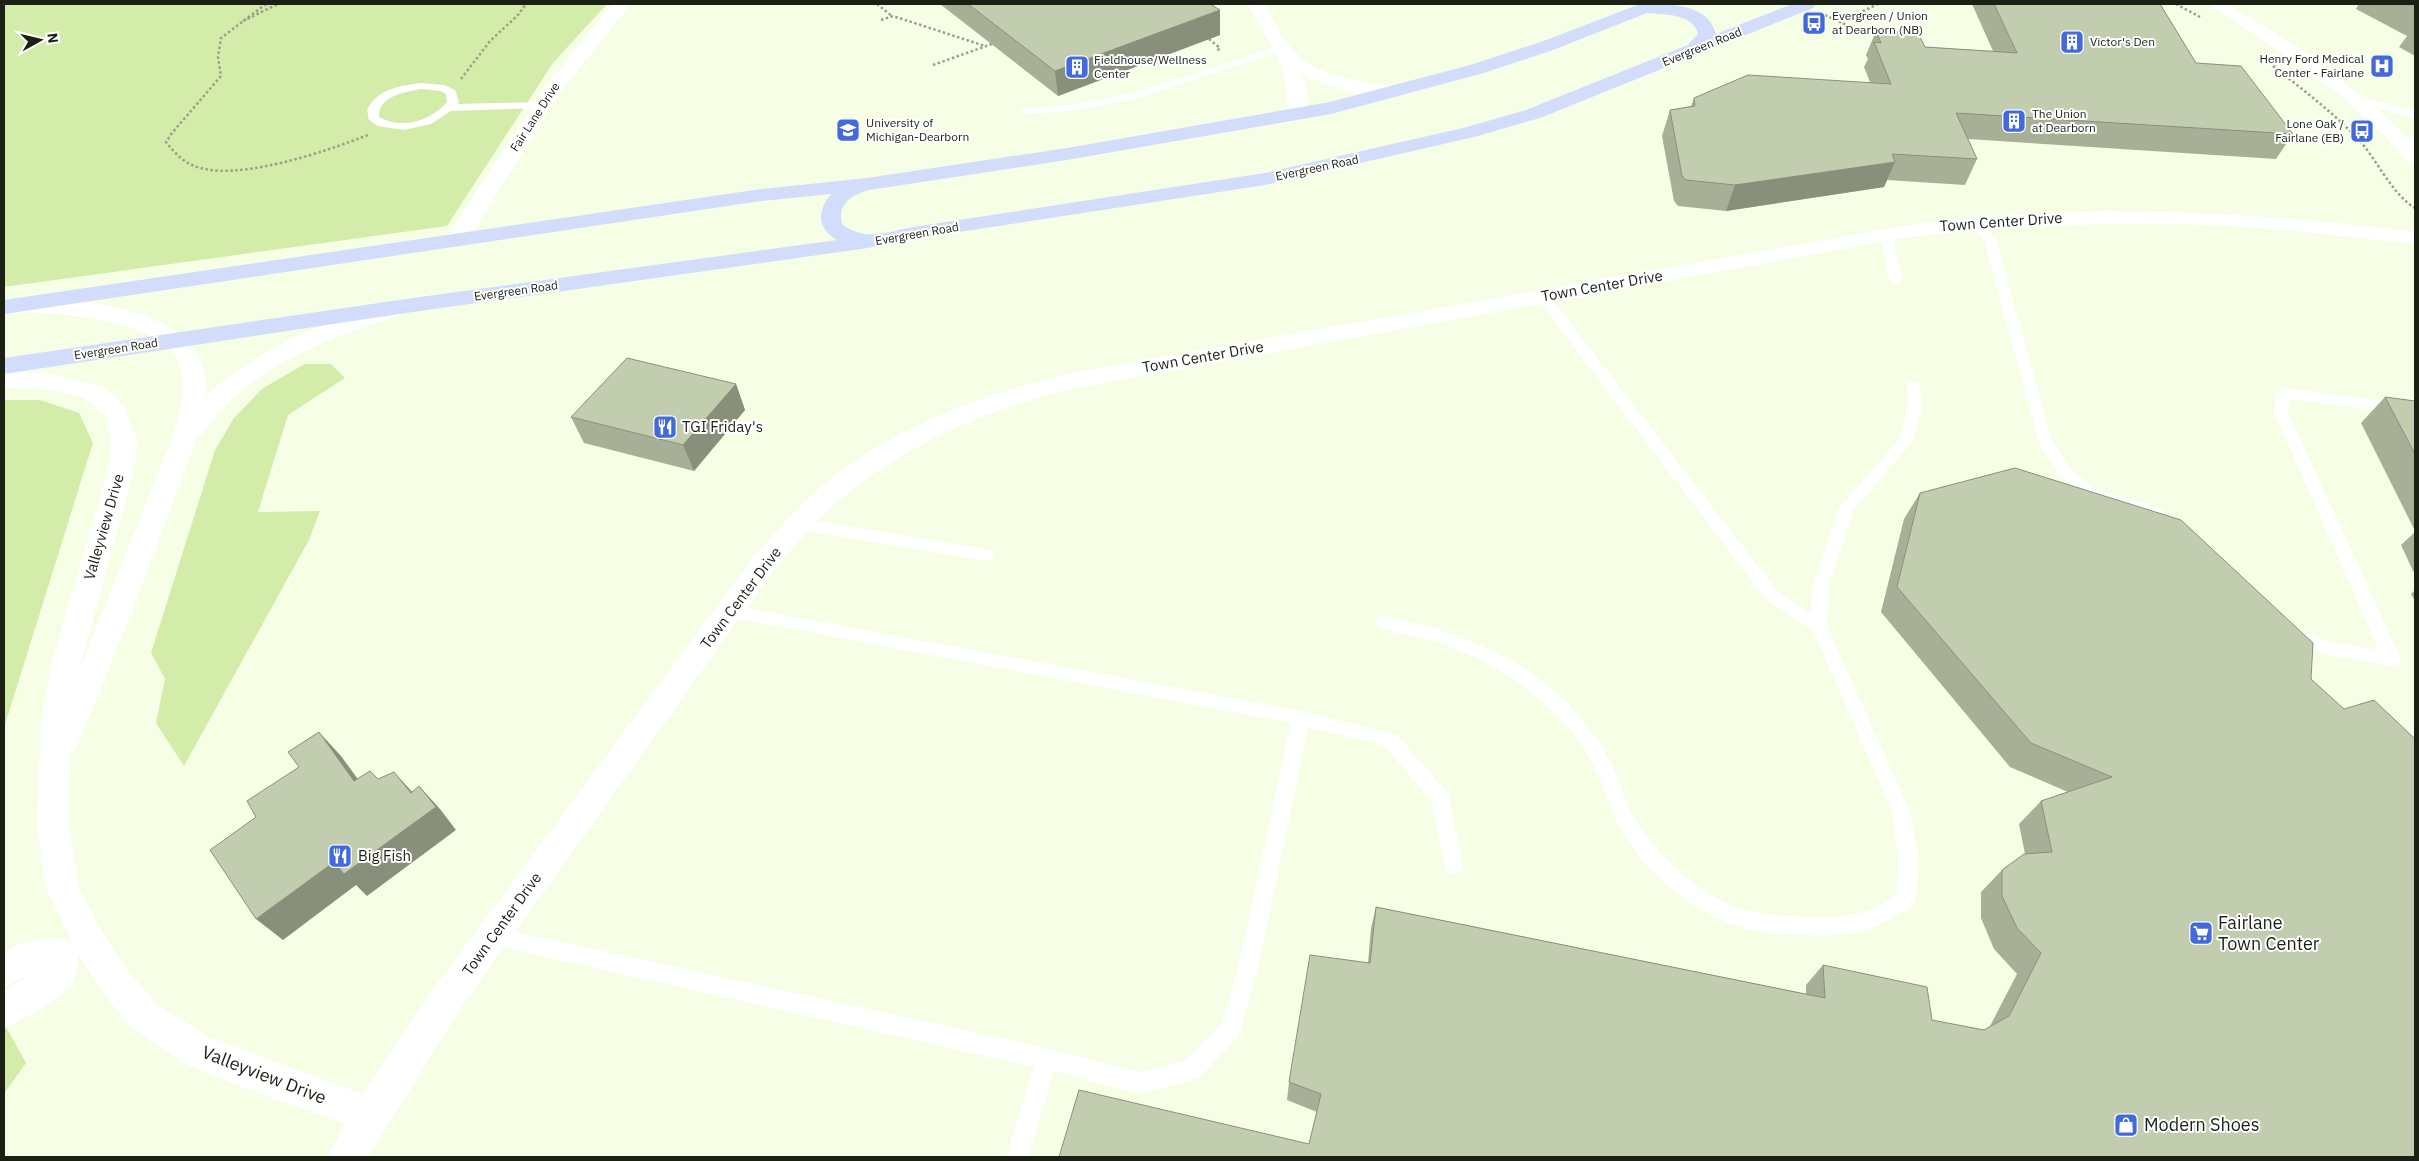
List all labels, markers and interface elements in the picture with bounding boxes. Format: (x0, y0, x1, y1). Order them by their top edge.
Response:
place label: Evergreen / Union at Dearborn (NB) (1832, 8, 1928, 37)
bus stop icon: Evergreen / Union at Dearborn (NB) (1801, 10, 1827, 36)
north arrow (15, 15, 65, 65)
street label: Evergreen Road (1660, 24, 1744, 69)
building icon: Victor's Den (2059, 29, 2085, 55)
text: N (43, 32, 62, 44)
place label: Victor's Den (2090, 34, 2155, 49)
place label: Henry Ford Medical Center - Fairlane (2260, 51, 2364, 80)
place label: Fieldhouse/Wellness Center (1094, 52, 1207, 81)
hospital icon: Henry Ford Medical Center - Fairlane (2369, 53, 2395, 79)
building icon: Fieldhouse/Wellness Center (1064, 54, 1090, 80)
street label: Fair Lane Drive (507, 79, 563, 154)
place label: The Union at Dearborn (2032, 106, 2096, 135)
building icon: The Union at Dearborn (2001, 108, 2027, 134)
place label: University of Michigan-Dearborn (866, 115, 969, 144)
place label: Lone Oak / Fairlane (EB) (2275, 116, 2344, 145)
school or university icon: University of Michigan-Dearborn (835, 117, 861, 143)
bus stop icon: Lone Oak / Fairlane (EB) (2349, 118, 2375, 144)
street label: Evergreen Road (1274, 151, 1360, 184)
street label: Town Center Drive (1939, 208, 2063, 235)
street label: Evergreen Road (874, 219, 960, 248)
street label: Town Center Drive (1540, 265, 1664, 306)
street label: Evergreen Road (473, 277, 559, 304)
street label: Evergreen Road (73, 334, 159, 363)
street label: Town Center Drive (1141, 336, 1265, 377)
restaurant icon: TGI Friday's (652, 414, 678, 440)
place label: TGI Friday's (682, 417, 763, 436)
street label: Valleyview Drive (79, 472, 128, 582)
street label: Town Center Drive (696, 543, 785, 652)
restaurant icon: Big Fish (327, 843, 353, 869)
place label: Big Fish (358, 846, 411, 865)
street label: Town Center Drive (458, 868, 545, 979)
place label: Fairlane Town Center (2218, 911, 2320, 955)
supermarket icon: Fairlane Town Center (2188, 920, 2214, 946)
street label: Valleyview Drive (199, 1040, 330, 1109)
shop icon: Modern Shoes (2113, 1112, 2139, 1138)
place label: Modern Shoes (2144, 1113, 2260, 1136)

